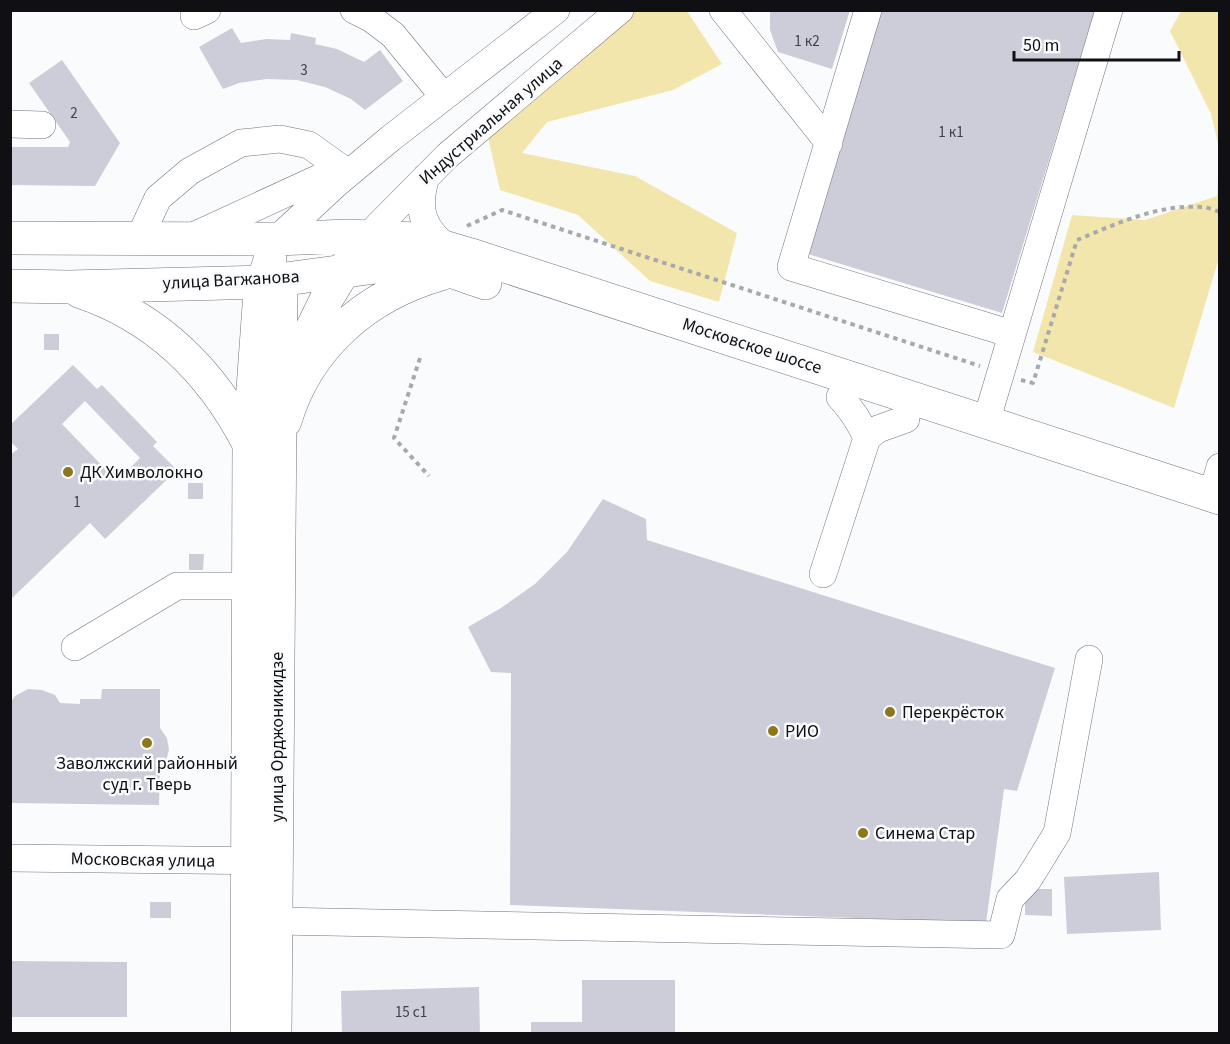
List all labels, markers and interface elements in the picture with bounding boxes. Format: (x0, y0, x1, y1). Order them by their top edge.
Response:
scale bar (1014, 24, 1179, 62)
house number: 1 к2 (794, 31, 820, 52)
text: 50 m (1023, 33, 1059, 58)
street label: Индустриальная улица (414, 52, 568, 190)
house number: 3 (300, 60, 308, 81)
house number: 2 (70, 103, 78, 124)
house number: 1 к1 (938, 122, 964, 143)
street label: улица Вагжанова (162, 264, 300, 296)
street label: Московское шоссе (679, 312, 825, 380)
place label: ДК Химволокно (80, 460, 203, 485)
marker: ДК Химволокно (61, 465, 75, 479)
house number: 1 (73, 492, 81, 513)
street label: улица Орджоникидзе (265, 652, 290, 822)
place label: Перекрёсток (902, 700, 1004, 725)
marker: Перекрёсток (883, 705, 897, 719)
place label: РИО (785, 719, 819, 744)
marker: РИО (766, 724, 780, 738)
marker: Заволжский районный суд г. Тверь (140, 736, 154, 750)
place label: Заволжский районный суд г. Тверь (56, 751, 238, 797)
place label: Синема Стар (875, 821, 975, 846)
marker: Синема Стар (856, 826, 870, 840)
street label: Московская улица (70, 846, 216, 874)
house number: 15 с1 (395, 1002, 427, 1023)

